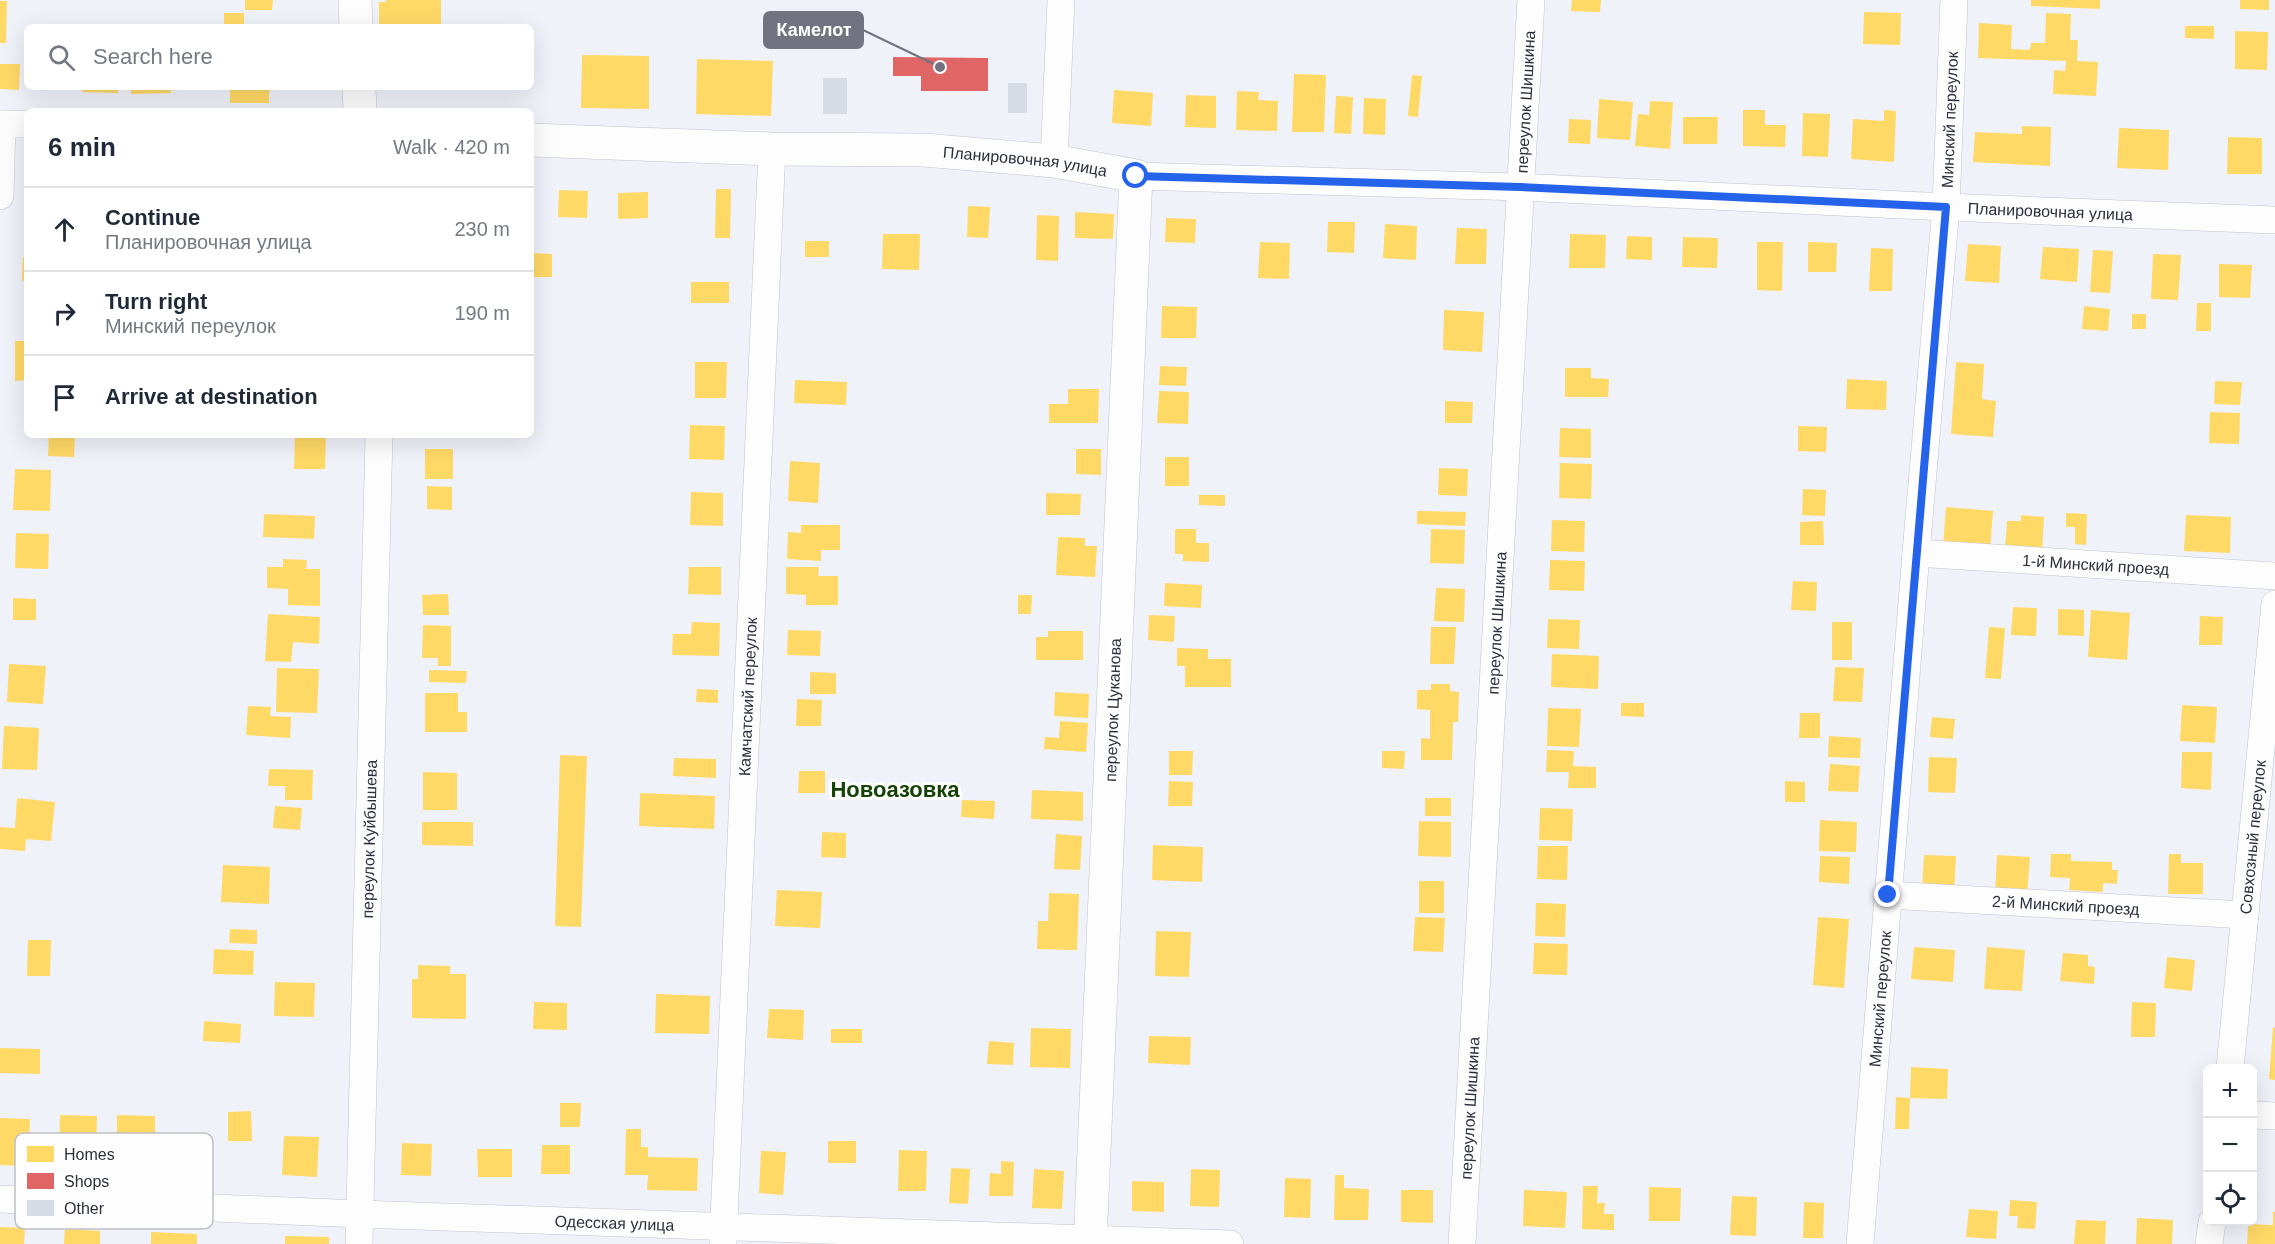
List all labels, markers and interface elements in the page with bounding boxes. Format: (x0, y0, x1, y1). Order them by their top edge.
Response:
callout: Камелот (764, 12, 863, 48)
text: Камелот (776, 20, 852, 40)
search box (24, 24, 534, 90)
street label: переулок Шишкина (1513, 30, 1538, 174)
icon: search (45, 41, 78, 74)
text: Search here (93, 44, 213, 69)
street label: Минский переулок (1938, 50, 1961, 188)
text: 6 min (48, 132, 116, 162)
text: Walk · 420 m (393, 136, 510, 158)
street label: Планировочная улица (942, 143, 1109, 179)
route start (1122, 162, 1148, 188)
street label: Планировочная улица (1967, 199, 2133, 223)
text: Continue (105, 205, 200, 230)
icon: ahead (48, 213, 81, 246)
text: 230 m (454, 218, 510, 240)
text: Планировочная улица (105, 231, 312, 253)
text: Turn right (105, 289, 207, 314)
icon: right (48, 297, 81, 330)
text: 190 m (454, 302, 510, 324)
text: Минский переулок (105, 315, 276, 337)
icon: arrive (48, 381, 81, 414)
text: Arrive at destination (105, 384, 318, 409)
street label: переулок Шишкина (1484, 551, 1509, 695)
street label: 1-й Минский проезд (2022, 551, 2170, 578)
street label: Камчатский переулок (735, 616, 760, 776)
street label: переулок Цуканова (1102, 638, 1124, 782)
street label: Совхозный переулок (2236, 758, 2268, 915)
street label: переулок Куйбышева (359, 760, 379, 919)
district label: Новоазовка (830, 777, 960, 802)
route end (1874, 881, 1900, 907)
street label: 2-й Минский проезд (1992, 892, 2140, 918)
street label: Минский переулок (1866, 929, 1894, 1068)
street label: переулок Шишкина (1457, 1036, 1482, 1180)
map controls (2203, 1064, 2257, 1226)
button: + (2203, 1064, 2257, 1118)
button: − (2203, 1118, 2257, 1172)
legend (15, 1133, 213, 1229)
text: Homes (64, 1146, 115, 1163)
button: locate (2203, 1172, 2257, 1226)
text: Shops (64, 1173, 109, 1190)
text: Other (64, 1200, 105, 1217)
street label: Одесская улица (554, 1212, 675, 1233)

